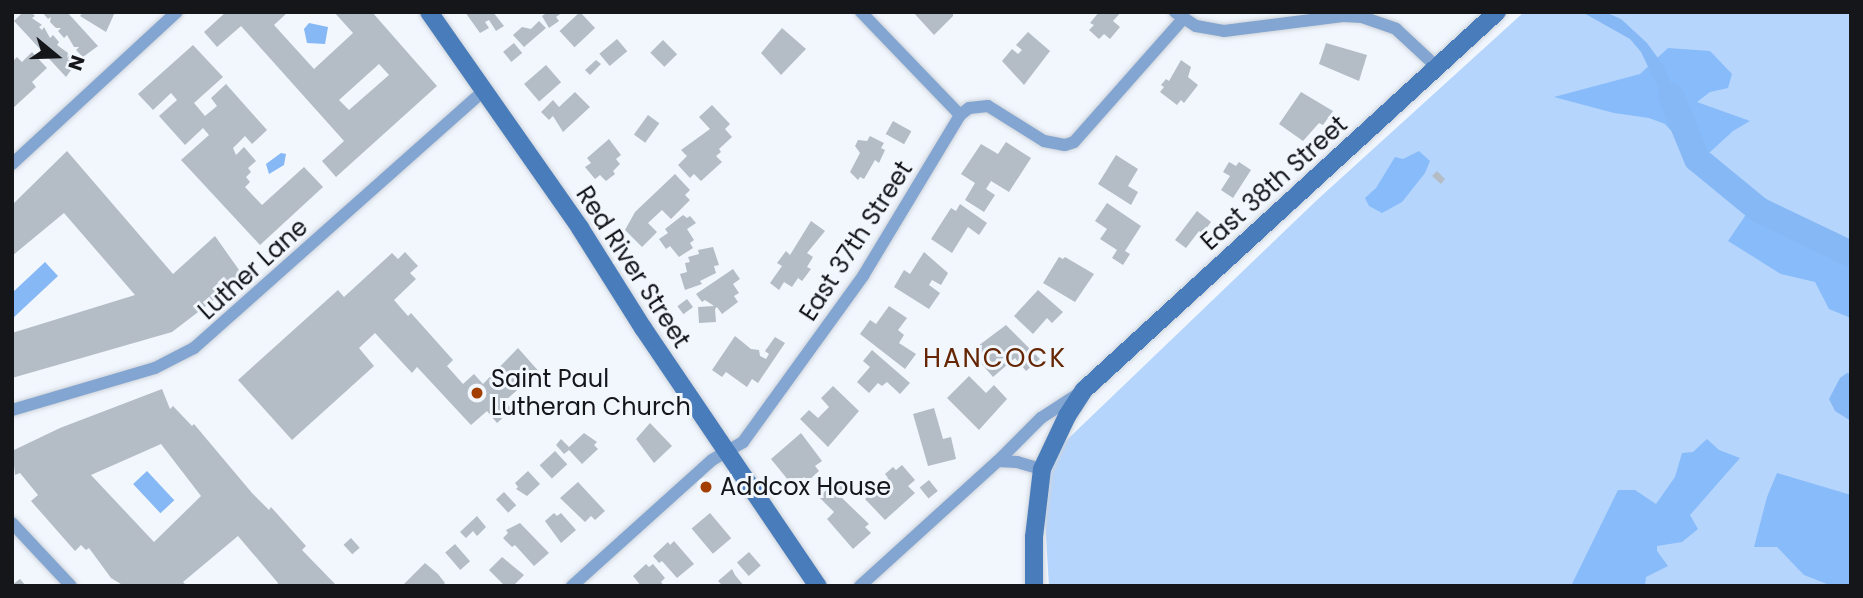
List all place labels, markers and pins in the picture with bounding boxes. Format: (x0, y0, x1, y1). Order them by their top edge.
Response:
place label: Saint Paul Lutheran Church (491, 365, 691, 421)
marker: Saint Paul Lutheran Church (469, 385, 485, 401)
place label: Addcox House (720, 473, 891, 501)
marker: Addcox House (698, 479, 714, 495)

